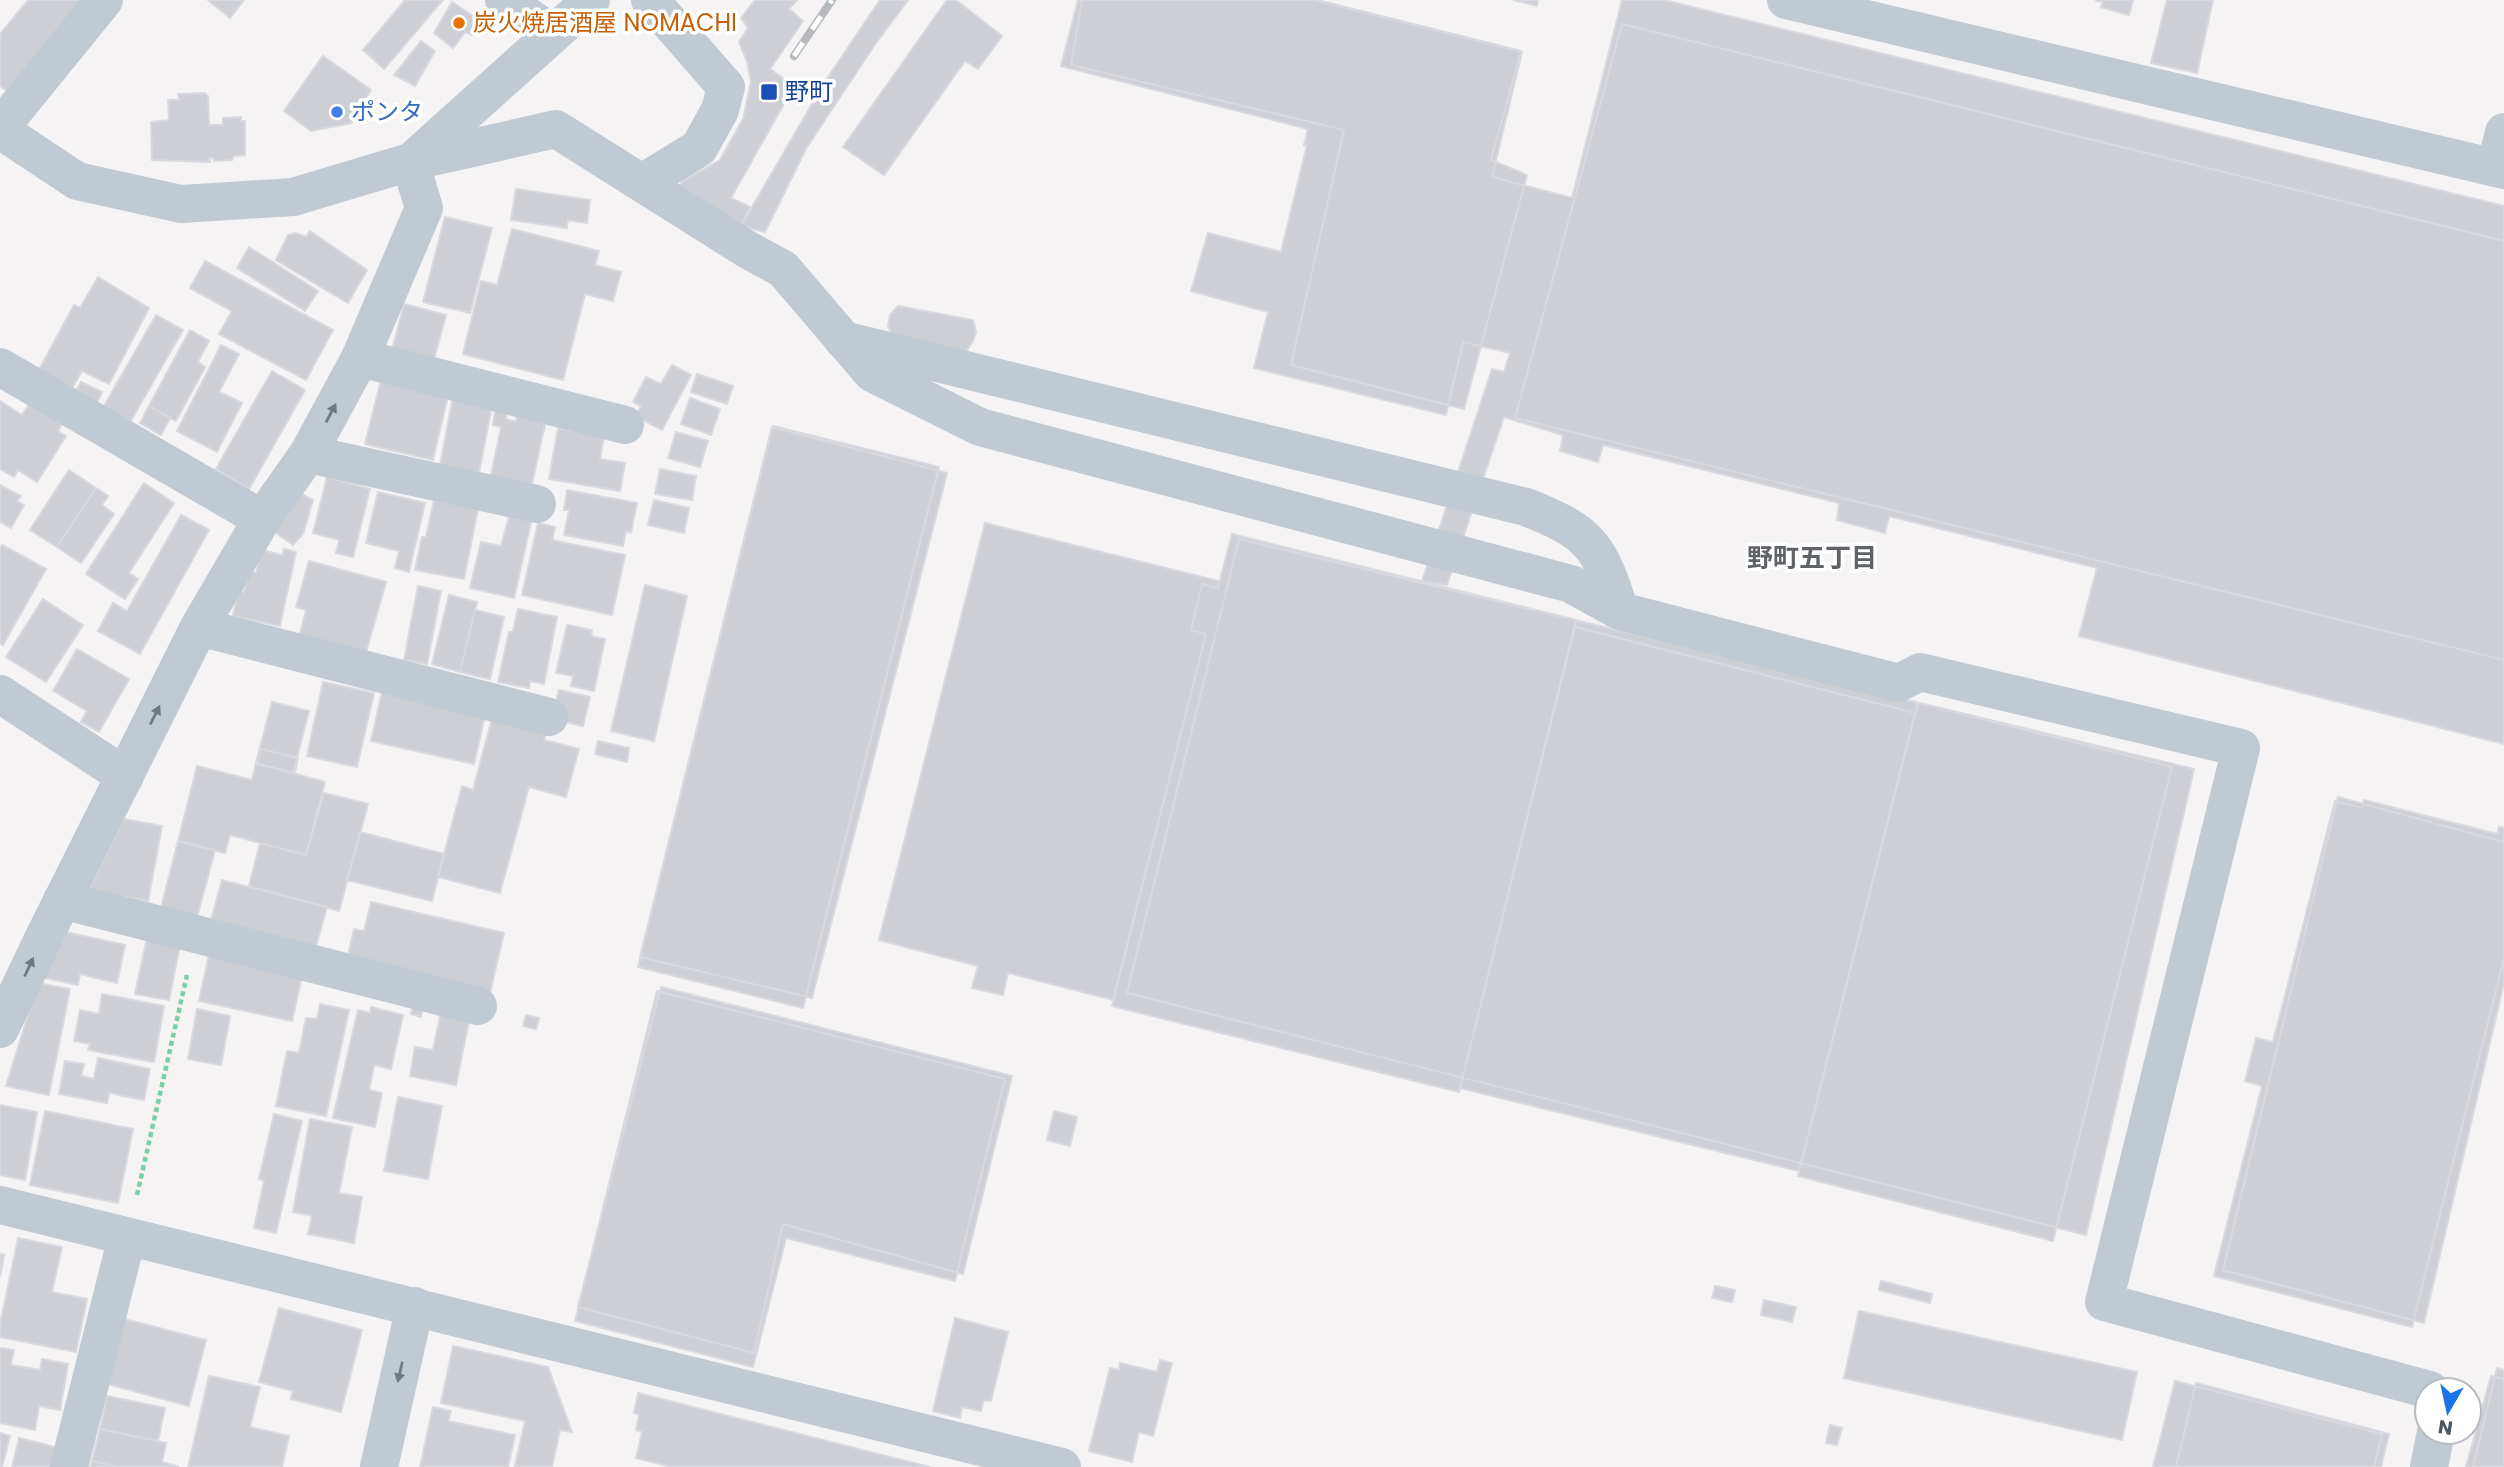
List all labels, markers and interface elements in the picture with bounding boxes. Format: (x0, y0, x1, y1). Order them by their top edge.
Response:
place label: 炭火焼居酒屋 NOMACHI (473, 6, 737, 39)
marker: 炭火焼居酒屋 NOMACHI (451, 15, 467, 31)
place label: 野町 (785, 75, 833, 108)
marker: 野町 (759, 82, 779, 102)
place label: ポンタ (351, 95, 423, 128)
marker: ポンタ (329, 104, 345, 120)
one-way arrow (325, 403, 337, 422)
district label: 野町五丁目 (1747, 540, 1877, 576)
one-way arrow (150, 705, 161, 725)
one-way arrow (23, 957, 35, 977)
one-way arrow (395, 1361, 406, 1383)
north arrow (2413, 1376, 2483, 1446)
text: N (2436, 1413, 2455, 1442)

